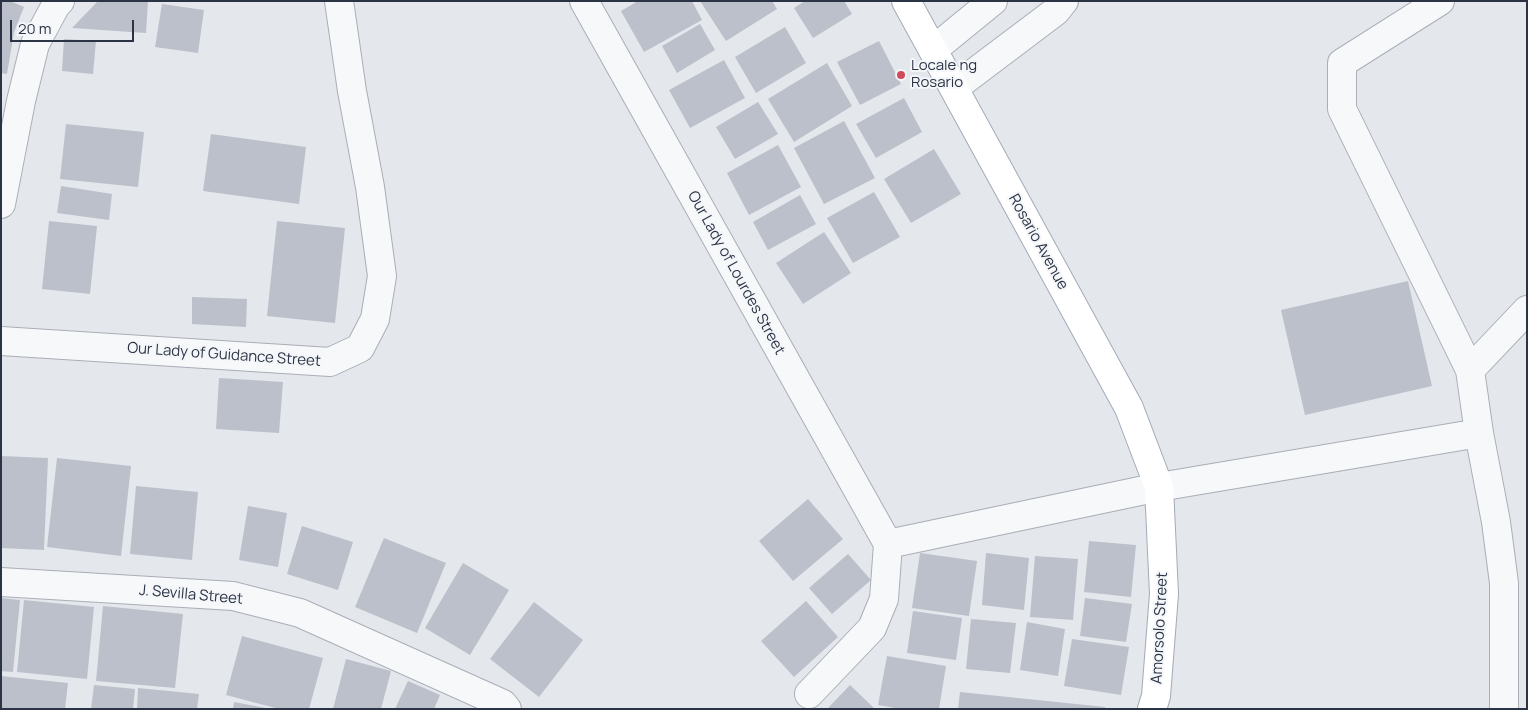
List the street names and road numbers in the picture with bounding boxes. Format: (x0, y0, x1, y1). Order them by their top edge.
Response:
street label: Our Lady of Lourdes Street (683, 188, 789, 358)
street label: Rosario Avenue (1004, 191, 1072, 293)
street label: Our Lady of Guidance Street (127, 339, 321, 371)
street label: Amorsolo Street (1148, 571, 1172, 685)
street label: J. Sevilla Street (138, 581, 244, 609)

